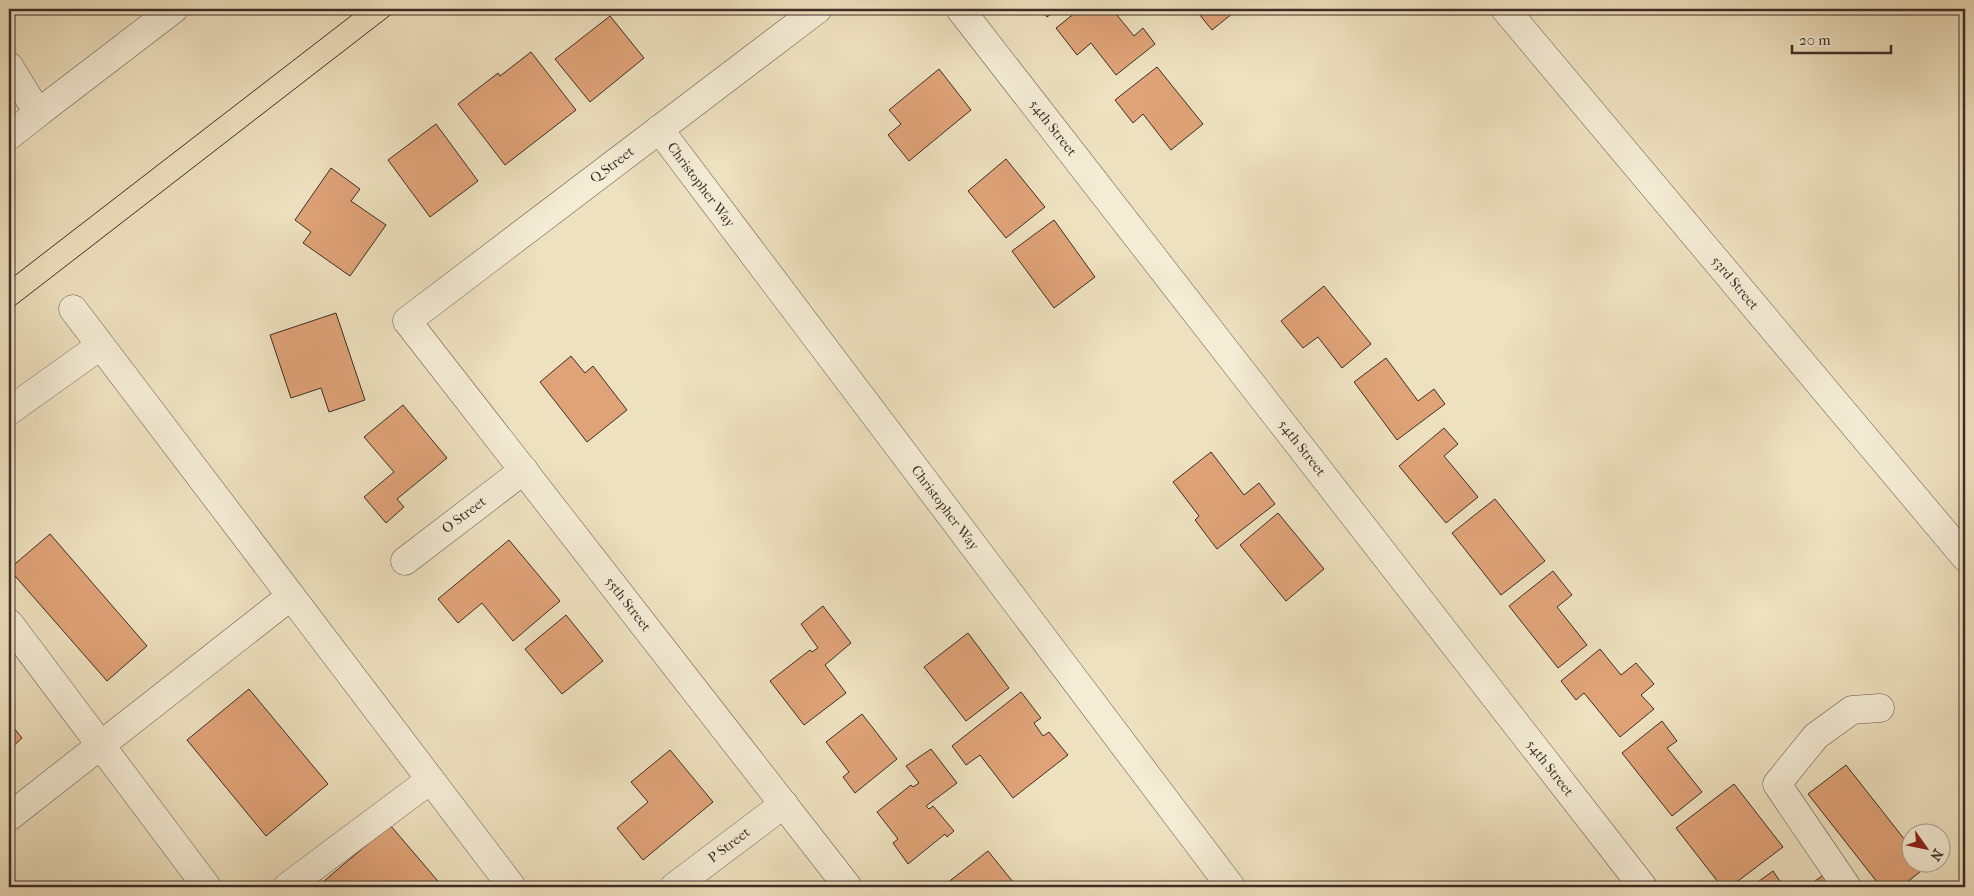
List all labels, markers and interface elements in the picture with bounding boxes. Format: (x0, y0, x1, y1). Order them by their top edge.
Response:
scale bar (1792, 22, 1890, 54)
text: 20 m (1799, 31, 1831, 49)
street label: 54th Street (1026, 96, 1080, 160)
street label: Christopher Way (663, 139, 739, 231)
street label: Q Street (587, 143, 637, 187)
street label: 53rd Street (1708, 253, 1762, 313)
street label: 54th Street (1275, 416, 1329, 480)
street label: Christopher Way (907, 462, 983, 554)
street label: O Street (439, 493, 489, 537)
street label: 55th Street (601, 573, 655, 635)
street label: 54th Street (1523, 736, 1577, 800)
street label: P Street (705, 824, 753, 866)
north arrow (1902, 824, 1952, 874)
text: N (1926, 846, 1947, 864)

